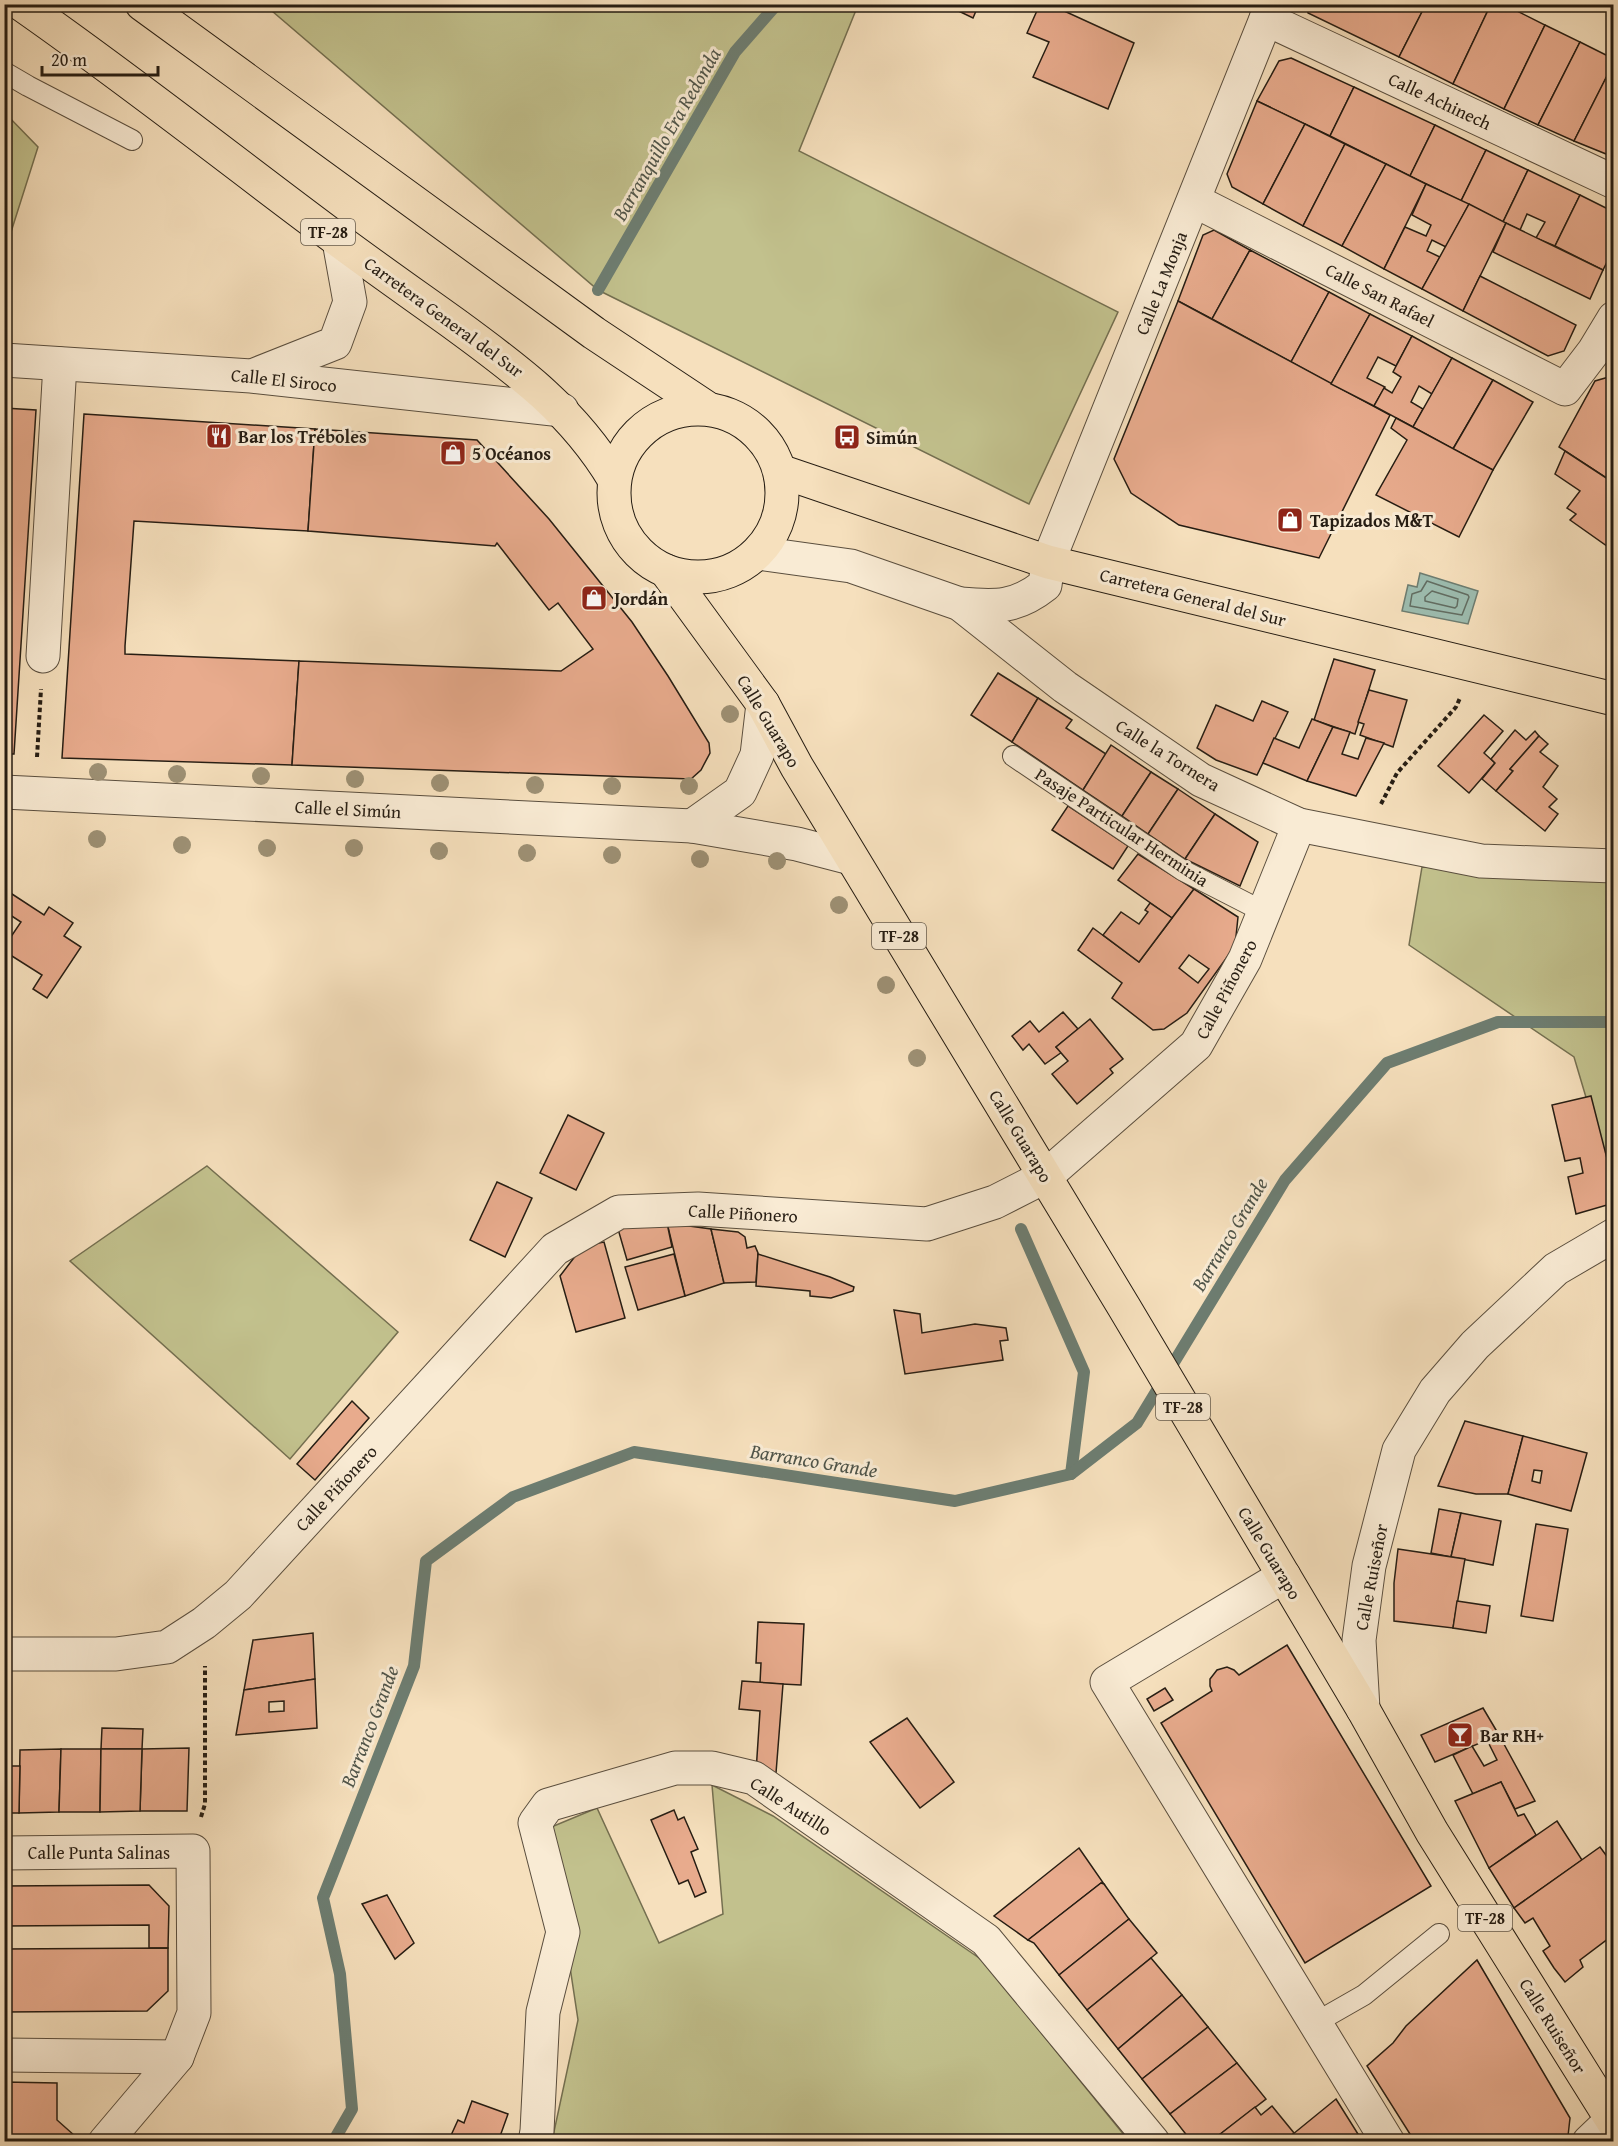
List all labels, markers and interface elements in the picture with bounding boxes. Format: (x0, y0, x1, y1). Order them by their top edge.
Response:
scale bar (42, 39, 158, 77)
water label: Barranquillo Era Redonda (604, 41, 728, 227)
text: 20 m (51, 46, 87, 73)
street label: Calle Achinech (1384, 65, 1496, 137)
road number: TF-28 (301, 219, 355, 245)
street label: Calle La Monja (1128, 227, 1194, 339)
street label: Carretera General del Sur (359, 250, 530, 384)
street label: Calle San Rafael (1321, 256, 1439, 334)
street label: Calle El Siroco (230, 361, 338, 399)
restaurant icon: Bar los Tréboles (204, 421, 234, 451)
bus stop icon: Simún (832, 422, 862, 452)
place label: Bar los Tréboles (238, 423, 367, 450)
place label: Simún (866, 424, 918, 451)
shop icon: 5 Océanos (438, 438, 468, 468)
place label: 5 Océanos (472, 440, 551, 467)
shop icon: Tapizados M&T (1275, 505, 1305, 535)
place label: Tapizados M&T (1310, 507, 1433, 534)
street label: Carretera General del Sur (1097, 561, 1290, 633)
shop icon: Jordán (579, 583, 609, 613)
place label: Jordán (611, 585, 668, 612)
street label: Calle Guarapo (731, 669, 807, 773)
street label: Calle la Tornera (1111, 712, 1226, 798)
street label: Pasaje Particular Herminia (1030, 761, 1214, 894)
street label: Calle el Simún (294, 793, 402, 825)
road number: TF-28 (872, 923, 926, 949)
street label: Calle Piñonero (1188, 934, 1264, 1044)
street label: Calle Guarapo (983, 1084, 1059, 1188)
water label: Barranco Grande (1183, 1172, 1274, 1297)
street label: Calle Piñonero (688, 1197, 798, 1229)
road number: TF-28 (1156, 1394, 1210, 1420)
water label: Barranco Grande (747, 1436, 880, 1484)
street label: Calle Piñonero (289, 1439, 383, 1537)
street label: Calle Guarapo (1232, 1501, 1308, 1605)
street label: Calle Ruiseñor (1347, 1521, 1395, 1633)
water label: Barranco Grande (332, 1661, 405, 1792)
bar icon: Bar RH+ (1445, 1720, 1475, 1750)
place label: Bar RH+ (1480, 1722, 1544, 1749)
street label: Calle Autillo (745, 1770, 837, 1842)
street label: Calle Punta Salinas (28, 1839, 170, 1866)
road number: TF-28 (1458, 1905, 1512, 1931)
street label: Calle Ruiseñor (1513, 1973, 1593, 2080)

